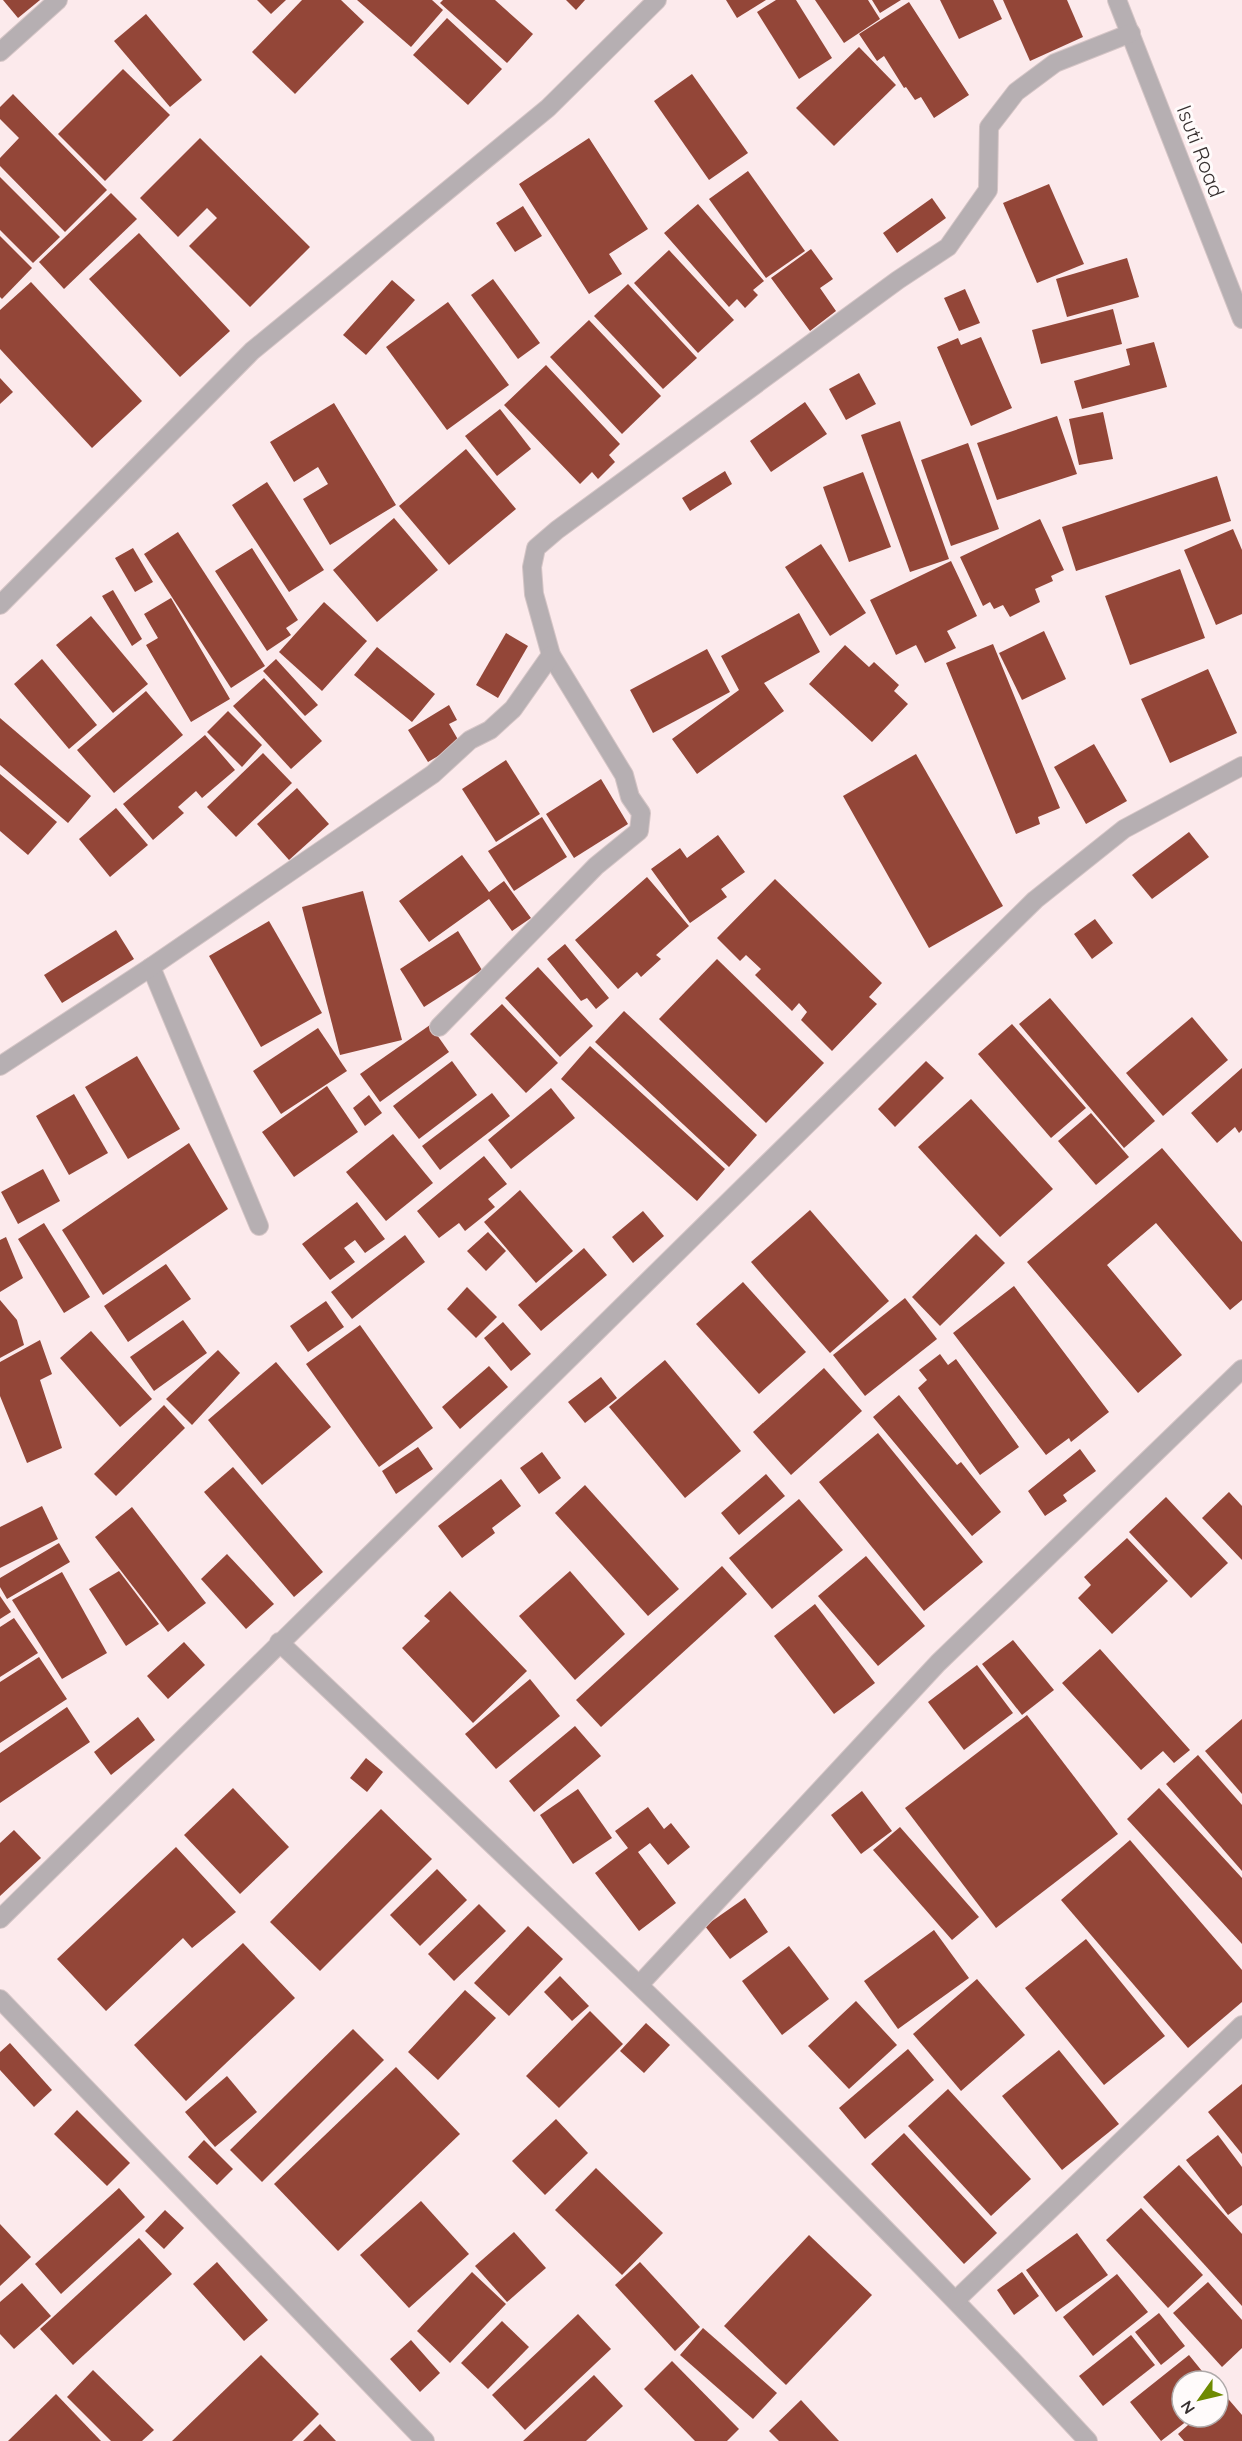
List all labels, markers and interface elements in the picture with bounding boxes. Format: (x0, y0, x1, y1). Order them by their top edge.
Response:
street label: Isuti Road (1172, 101, 1230, 201)
north arrow (1170, 2369, 1230, 2429)
text: N (1176, 2397, 1199, 2418)

